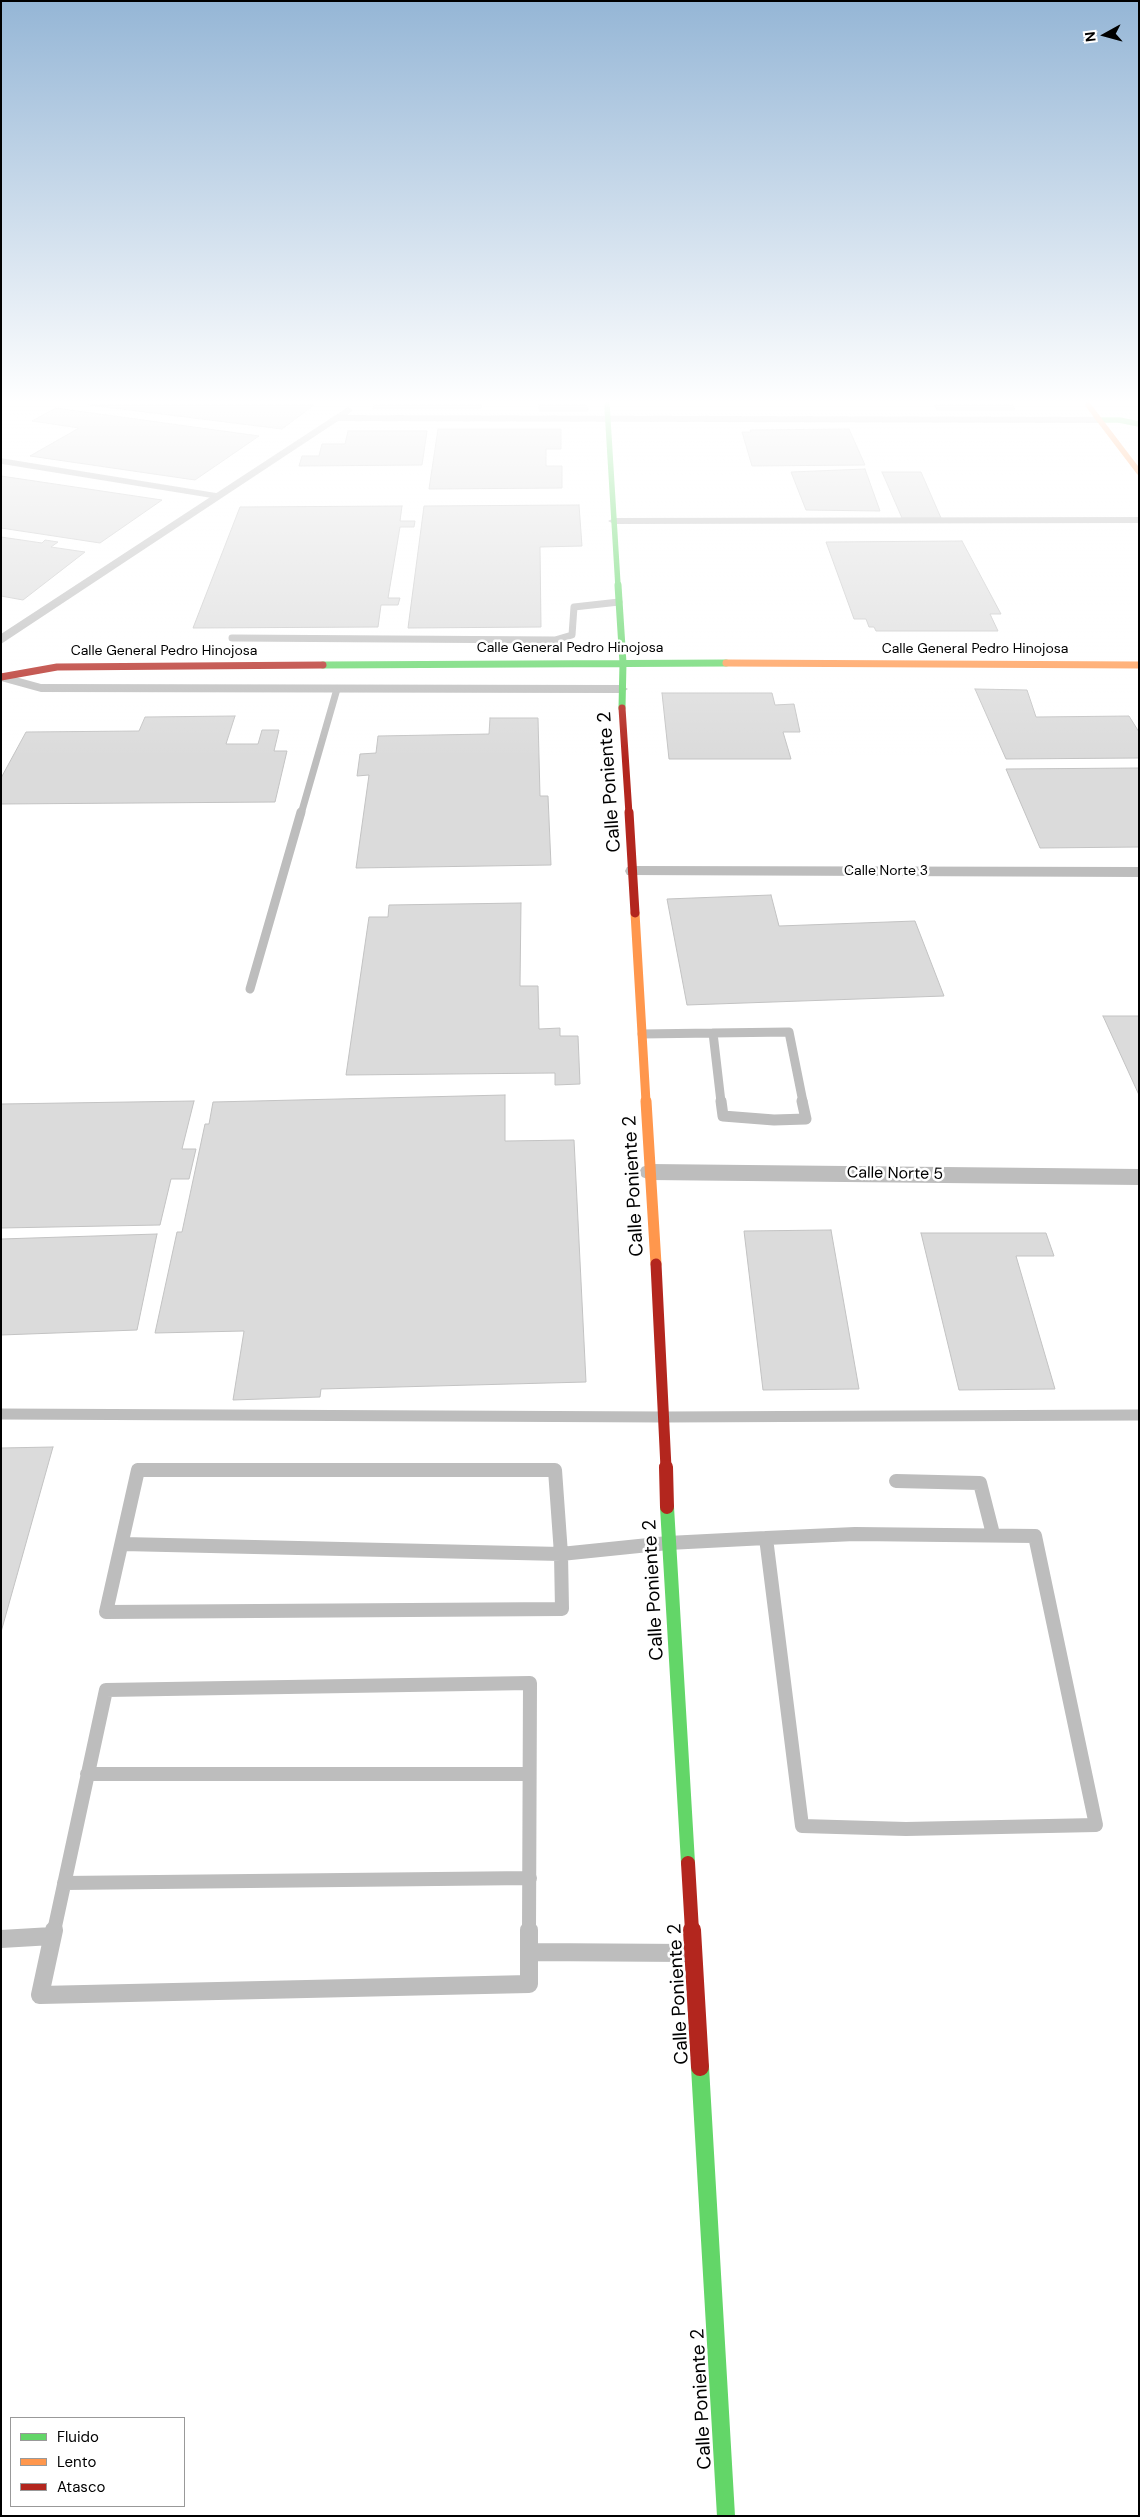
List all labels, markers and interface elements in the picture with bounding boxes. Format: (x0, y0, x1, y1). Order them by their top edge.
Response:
north arrow (1080, 10, 1130, 60)
text: N (1081, 31, 1100, 43)
street label: Calle General Pedro Hinojosa (477, 640, 663, 656)
street label: Calle General Pedro Hinojosa (882, 641, 1068, 657)
street label: Calle General Pedro Hinojosa (71, 643, 257, 659)
street label: Calle Poniente 2 (594, 711, 626, 853)
street label: Calle Norte 3 (844, 863, 928, 879)
street label: Calle Poniente 2 (619, 1115, 649, 1257)
street label: Calle Norte 5 (847, 1164, 943, 1184)
street label: Calle Poniente 2 (639, 1519, 669, 1661)
street label: Calle Poniente 2 (664, 1923, 694, 2065)
street label: Calle Poniente 2 (687, 2328, 717, 2470)
legend (10, 2417, 185, 2507)
text: Fluido (57, 2427, 99, 2447)
text: Lento (57, 2452, 96, 2472)
text: Atasco (57, 2477, 105, 2497)

